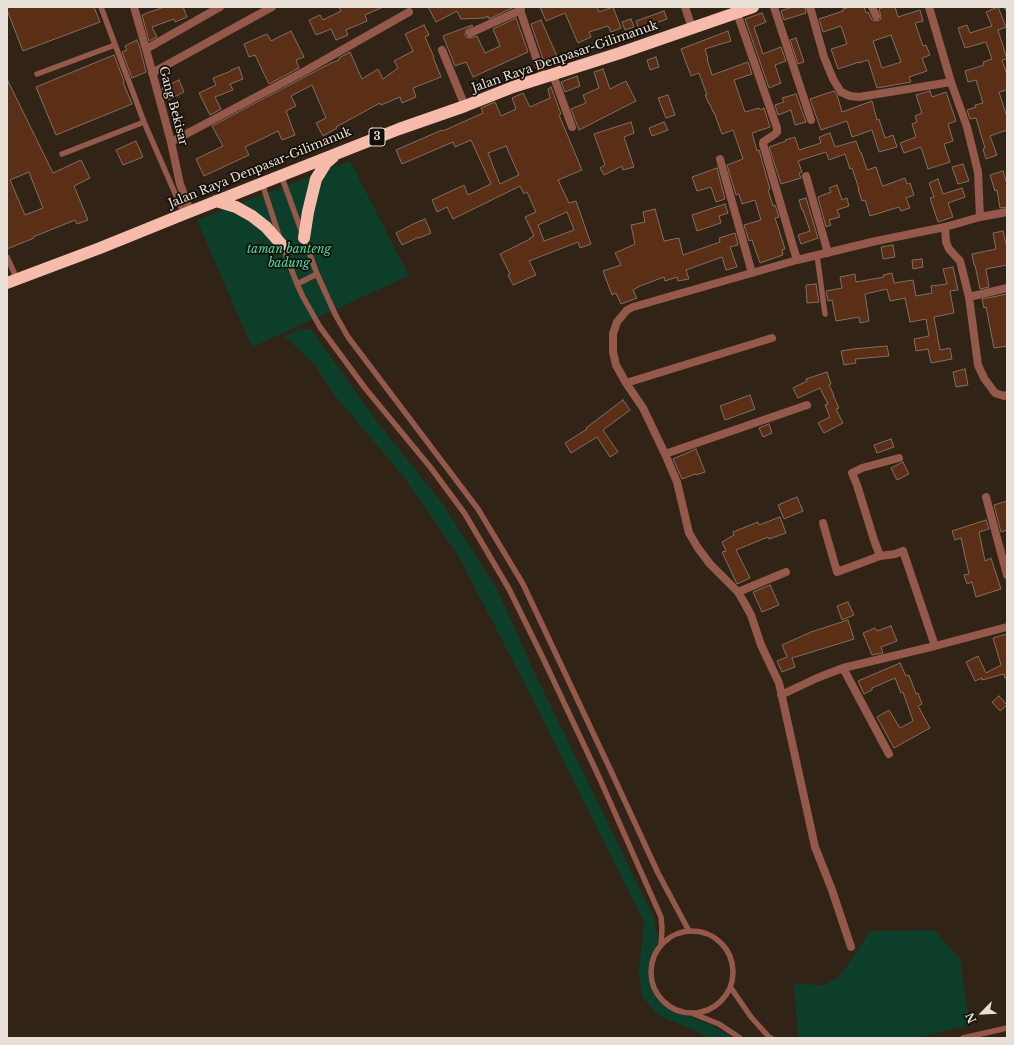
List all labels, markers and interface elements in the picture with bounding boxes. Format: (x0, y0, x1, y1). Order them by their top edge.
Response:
street label: Jalan Raya Denpasar-Gilimanuk (470, 18, 660, 96)
street label: Gang Bekisar (156, 65, 190, 147)
street label: Jalan Raya Denpasar-Gilimanuk (166, 125, 354, 211)
road number: 3 (369, 128, 385, 146)
park label: taman banteng badung (247, 243, 331, 271)
north arrow (962, 993, 1002, 1033)
text: N (963, 1010, 980, 1025)

